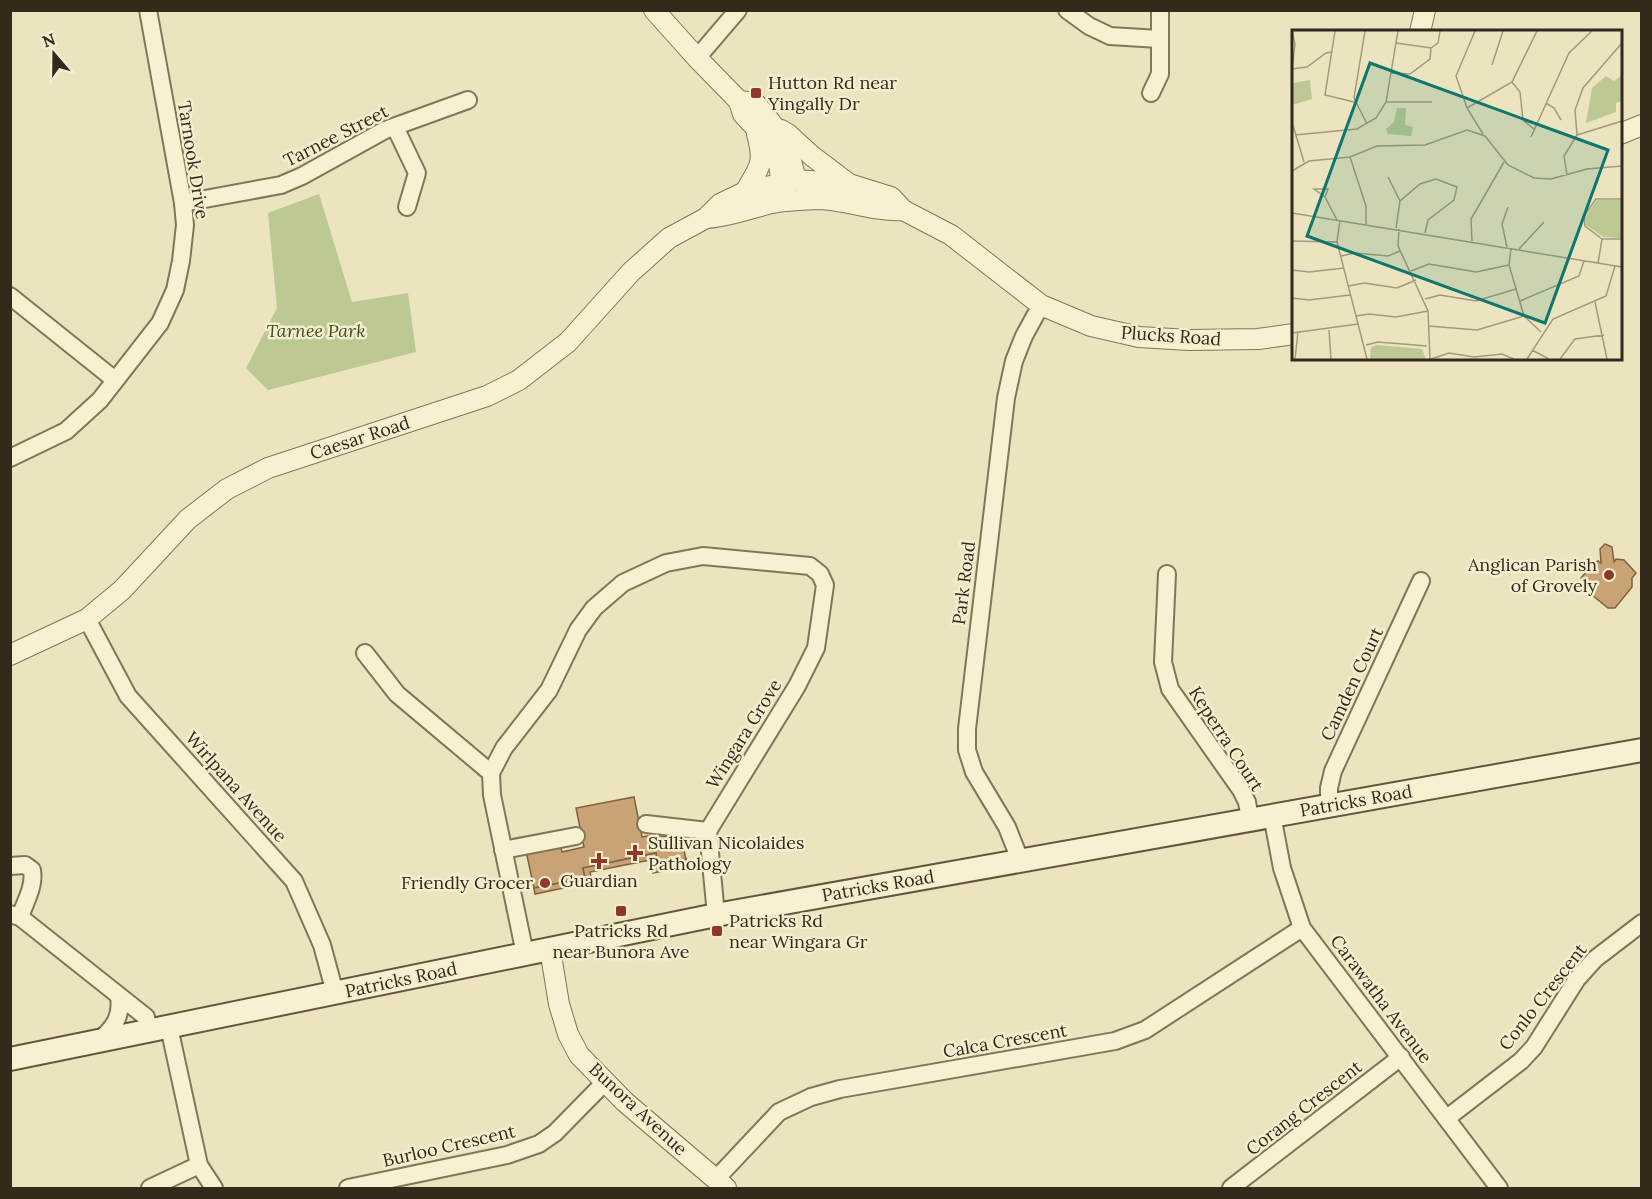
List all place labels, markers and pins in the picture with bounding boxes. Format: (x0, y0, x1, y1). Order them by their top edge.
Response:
place label: Hutton Rd near Yingally Dr (767, 71, 897, 115)
marker: Hutton Rd near Yingally Dr (749, 86, 763, 100)
place label: Anglican Parish of Grovely (1467, 553, 1597, 597)
marker: Anglican Parish of Grovely (1602, 568, 1616, 582)
place label: Sullivan Nicolaides Pathology (648, 831, 804, 875)
marker: Sullivan Nicolaides Pathology (626, 844, 644, 862)
marker: Guardian (592, 854, 606, 868)
place label: Guardian (560, 869, 638, 892)
place label: Friendly Grocer (401, 871, 533, 894)
marker: Friendly Grocer (538, 876, 552, 890)
marker: Patricks Rd near Bunora Ave (614, 904, 628, 918)
place label: Patricks Rd near Wingara Gr (729, 909, 868, 953)
place label: Patricks Rd near Bunora Ave (552, 919, 690, 963)
marker: Patricks Rd near Wingara Gr (710, 924, 724, 938)

